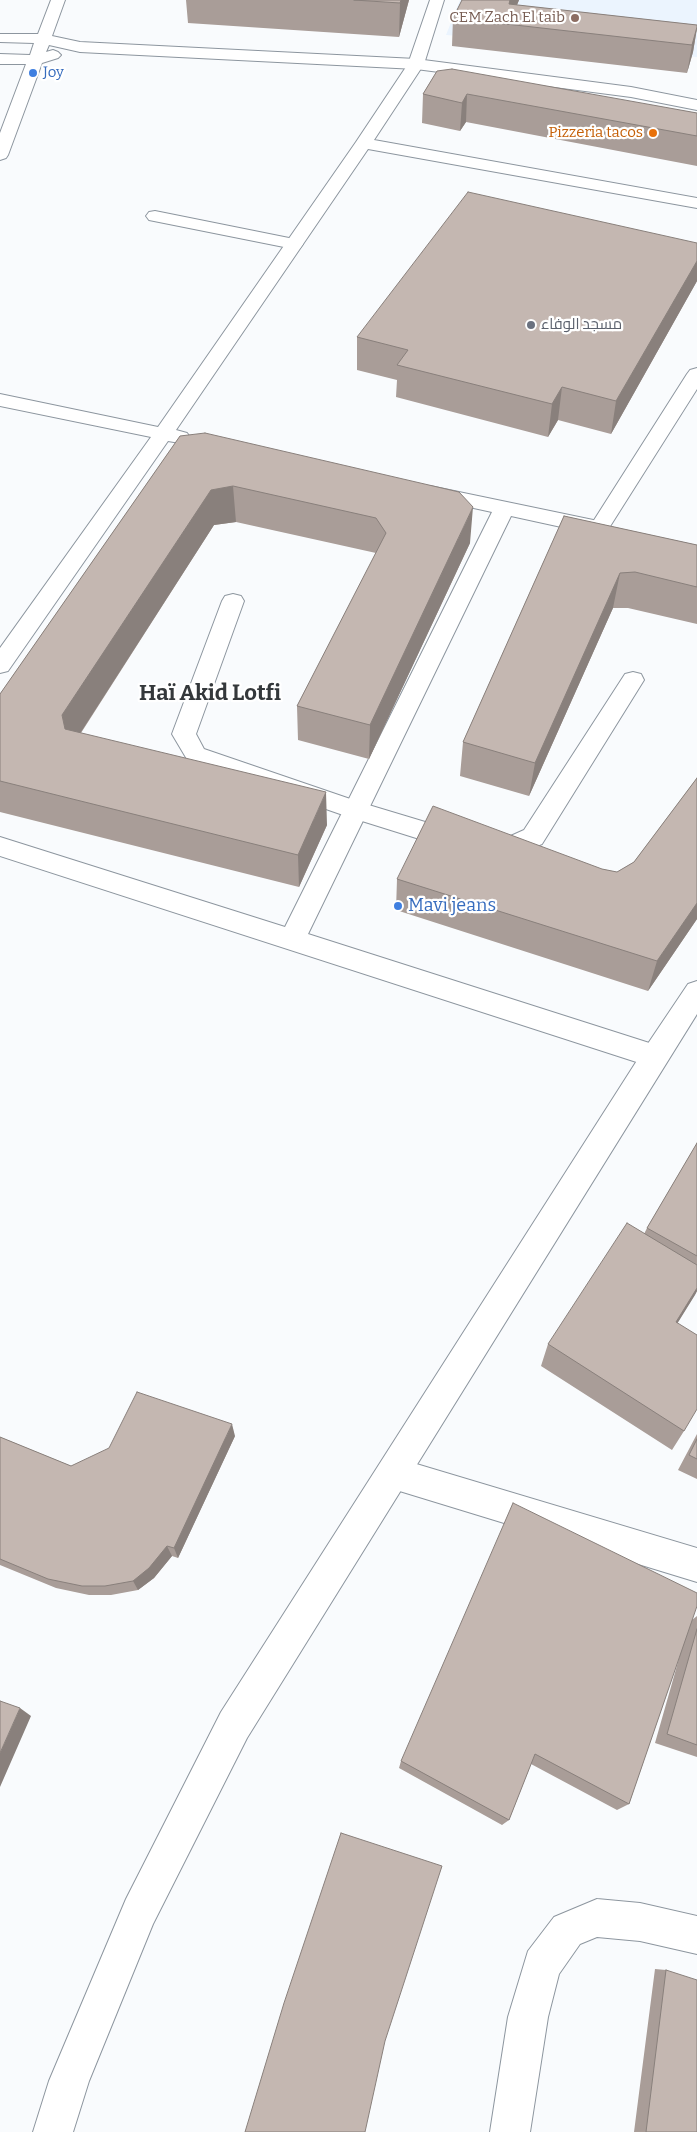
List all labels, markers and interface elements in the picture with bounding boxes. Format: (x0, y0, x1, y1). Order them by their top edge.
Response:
place label: CEM Zach El taib (449, 9, 565, 27)
marker: CEM Zach El taib (569, 12, 581, 24)
place label: Joy (43, 64, 64, 82)
marker: Joy (27, 67, 39, 79)
place label: Pizzeria tacos (549, 124, 643, 142)
marker: Pizzeria tacos (647, 127, 659, 139)
place label: مسجد الوفاء (541, 316, 622, 334)
marker: مسجد الوفاء (525, 319, 537, 331)
district label: Haï Akid Lotfi (139, 681, 281, 707)
place label: Mavi jeans (408, 895, 496, 917)
marker: Mavi jeans (392, 900, 404, 912)

